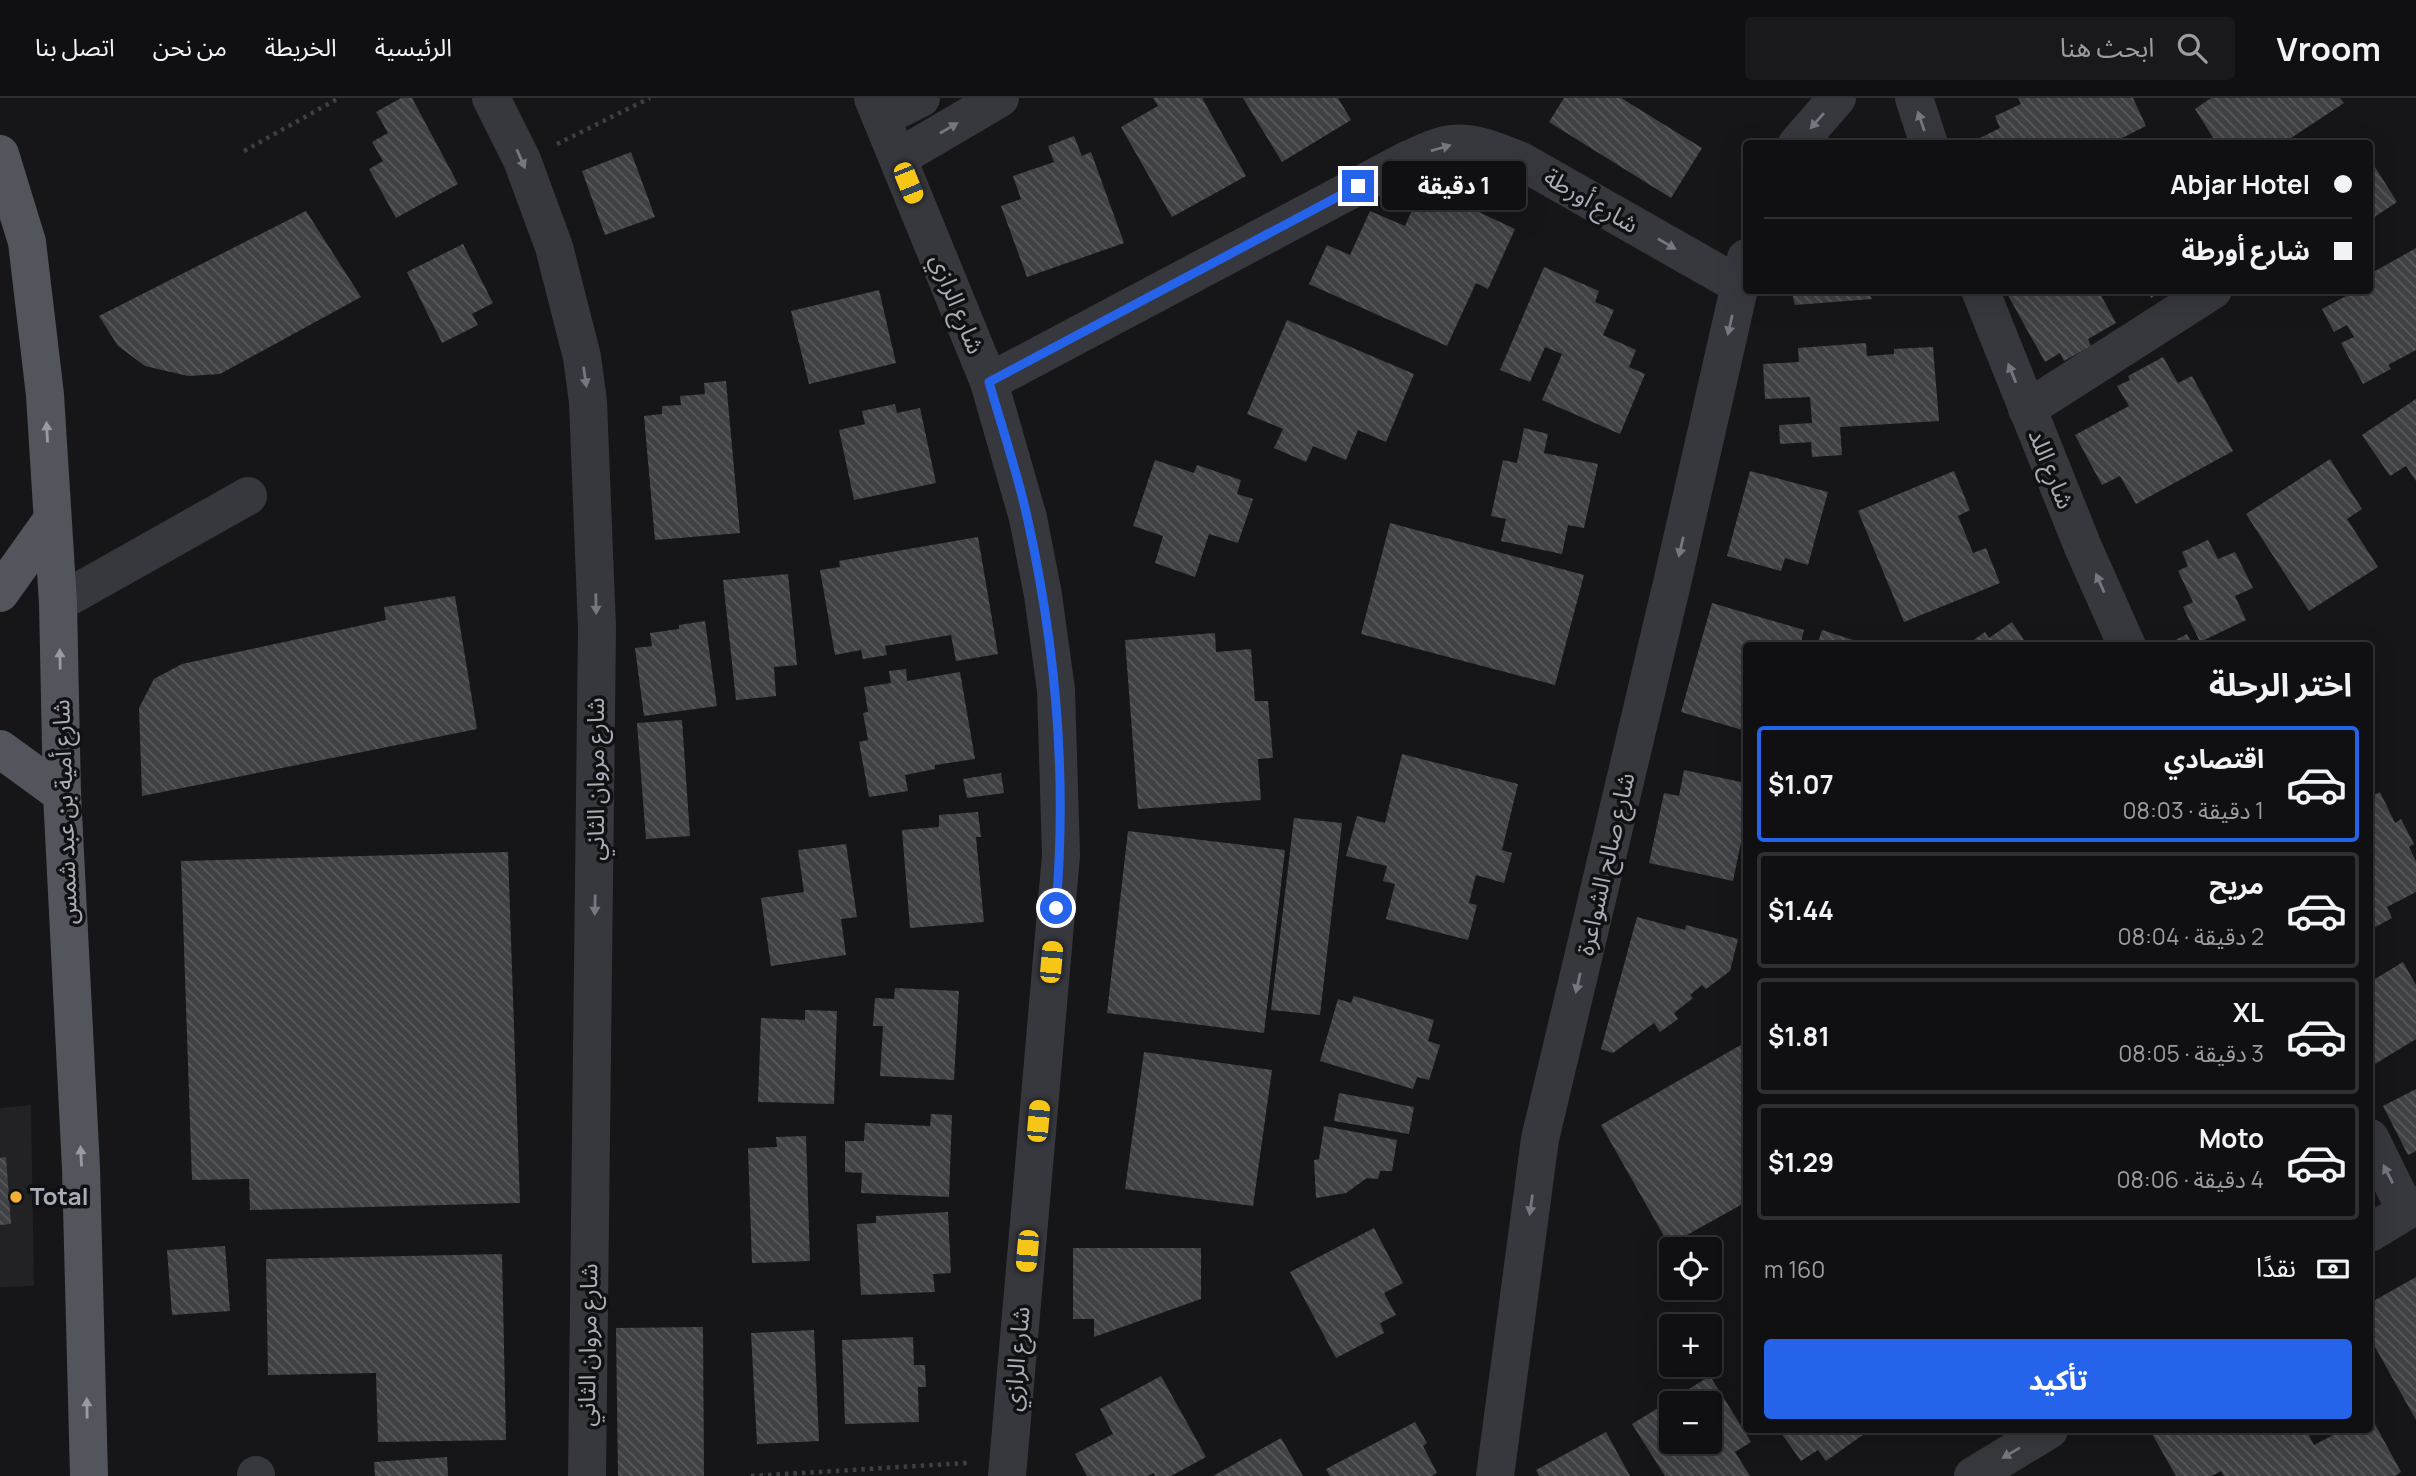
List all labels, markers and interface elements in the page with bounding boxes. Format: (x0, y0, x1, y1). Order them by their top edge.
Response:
search box (1745, 17, 2235, 80)
text: Vroom (2277, 26, 2381, 71)
text: ابحث هنا (2060, 29, 2155, 65)
icon: search (2173, 29, 2211, 67)
text: اتصل بنا (35, 30, 115, 63)
text: من نحن (153, 30, 227, 63)
text: الخريطة (265, 30, 337, 63)
text: الرئيسية (375, 30, 452, 63)
one-way arrow (1915, 110, 1926, 131)
one-way arrow (1810, 112, 1825, 129)
one-way arrow (939, 122, 958, 134)
one-way arrow (1430, 142, 1452, 153)
one-way arrow (516, 149, 527, 170)
street label: شارع أورطة (1537, 159, 1645, 242)
car (891, 160, 926, 206)
callout: 1 دقيقة (1382, 162, 1526, 210)
text: Abjar Hotel (2170, 166, 2310, 202)
text: 1 دقيقة (1418, 169, 1490, 201)
route end (1342, 170, 1374, 202)
text: شارع أورطة (2182, 232, 2310, 268)
one-way arrow (1657, 238, 1677, 250)
street label: شارع الرازي (920, 248, 993, 360)
one-way arrow (1724, 314, 1735, 336)
one-way arrow (2006, 363, 2017, 384)
one-way arrow (580, 366, 591, 388)
one-way arrow (41, 421, 52, 443)
street label: شارع اللد (2020, 424, 2083, 514)
one-way arrow (1675, 536, 1686, 558)
one-way arrow (2094, 573, 2105, 594)
one-way arrow (590, 593, 602, 615)
one-way arrow (54, 648, 65, 670)
text: اختر الرحلة (2209, 662, 2352, 706)
street label: شارع مروان الثاني (578, 697, 615, 861)
street label: شارع أمية بن عبد شمس (43, 699, 86, 925)
text: اقتصادي (2164, 740, 2264, 776)
icon: car (2285, 753, 2348, 816)
text: $1.07 (1768, 766, 1834, 802)
street label: شارع صالح الشواعرة (1567, 769, 1644, 959)
text: 1 دقيقة · 08:03 (2123, 794, 2264, 826)
text: مريح (2209, 866, 2264, 902)
icon: car (2285, 879, 2348, 942)
route start (1040, 892, 1072, 924)
text: $1.44 (1768, 892, 1834, 928)
one-way arrow (589, 894, 601, 916)
text: 2 دقيقة · 08:04 (2118, 920, 2264, 952)
car (1039, 940, 1064, 984)
one-way arrow (1572, 972, 1583, 994)
text: XL (2233, 994, 2264, 1030)
icon: car (2285, 1005, 2348, 1068)
text: $1.81 (1768, 1018, 1830, 1054)
text: 3 دقيقة · 08:05 (2118, 1037, 2264, 1069)
car (1026, 1099, 1051, 1143)
text: Moto (2199, 1120, 2264, 1156)
icon: car (2285, 1131, 2348, 1194)
text: $1.29 (1768, 1144, 1834, 1180)
one-way arrow (75, 1145, 86, 1167)
text: 4 دقيقة · 08:06 (2116, 1163, 2264, 1195)
one-way arrow (2382, 1164, 2393, 1184)
place label: Total (30, 1179, 88, 1212)
marker: Total (8, 1189, 24, 1205)
one-way arrow (1526, 1194, 1537, 1216)
car (1015, 1229, 1040, 1273)
map controls (1659, 1237, 1722, 1454)
button: locate (1659, 1237, 1722, 1300)
text: نقدًا (2256, 1249, 2296, 1285)
icon: cash (2314, 1250, 2352, 1288)
text: 160 m (1764, 1253, 1825, 1285)
street label: شارع مروان الثاني (569, 1263, 608, 1427)
street label: شارع الرازي (994, 1305, 1040, 1413)
button: + (1659, 1314, 1722, 1377)
button: تأكيد (1764, 1339, 2352, 1419)
button: − (1659, 1391, 1722, 1454)
one-way arrow (82, 1397, 93, 1419)
one-way arrow (2002, 1446, 2021, 1459)

